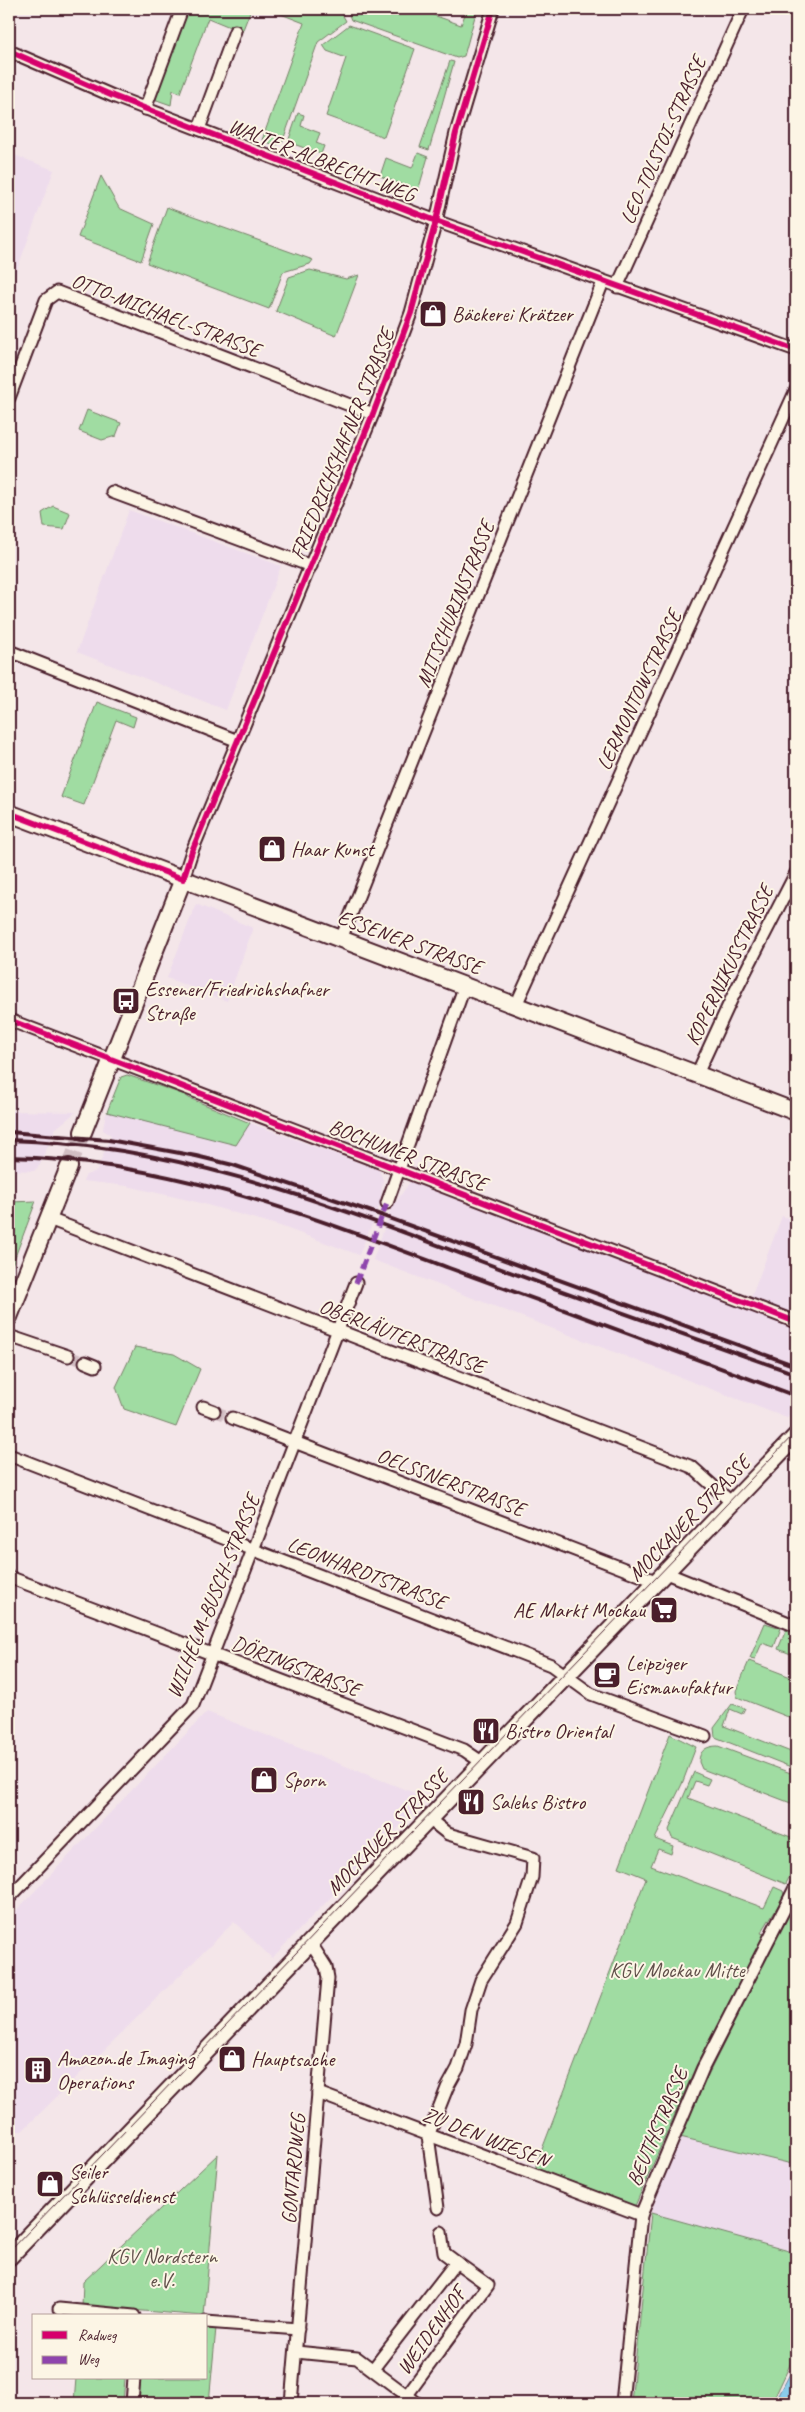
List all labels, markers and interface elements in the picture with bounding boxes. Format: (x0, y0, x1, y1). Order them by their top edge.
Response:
street label: LEO-TOLSTOI-STRASSE (614, 50, 713, 228)
street label: WALTER-ALBRECHT-WEG (225, 112, 421, 208)
street label: OTTO-MICHAEL-STRASSE (68, 267, 267, 364)
shop icon: Bäckerei Krätzer (418, 299, 448, 329)
place label: Bäckerei Krätzer (452, 301, 574, 327)
street label: FRIEDRICHSHAFNER STRASSE (284, 322, 401, 563)
street label: MITSCHURINSTRASSE (410, 515, 501, 691)
street label: LERMONTOWSTRASSE (591, 604, 688, 774)
shop icon: Haar Kunst (257, 834, 287, 864)
place label: Haar Kunst (291, 836, 376, 862)
street label: KOPERNIKUSSTRASSE (679, 878, 780, 1049)
street label: ESSENER STRASSE (334, 904, 488, 981)
place label: Essener/Friedrichshafner Straße (145, 976, 331, 1026)
bus stop icon: Essener/Friedrichshafner Straße (111, 986, 141, 1016)
street label: BOCHUMER STRASSE (325, 1113, 493, 1198)
street label: OBERLÄUTERSTRASSE (316, 1293, 491, 1381)
street label: OELSSNERSTRASSE (373, 1442, 531, 1523)
street label: MOCKAUER STRASSE (622, 1448, 757, 1586)
street label: WILHELM-BUSCH-STRASSE (160, 1488, 267, 1702)
street label: LEONHARDTSTRASSE (284, 1531, 453, 1616)
supermarket icon: AE Markt Mockau (649, 1595, 679, 1625)
place label: AE Markt Mockau (513, 1597, 646, 1623)
street label: DÖRINGSTRASSE (228, 1630, 366, 1703)
place label: Leipziger Eismanufaktur (626, 1650, 734, 1700)
cafe icon: Leipziger Eismanufaktur (592, 1660, 622, 1690)
restaurant icon: Bistro Oriental (471, 1716, 501, 1746)
place label: Bistro Oriental (505, 1718, 615, 1744)
street label: MOCKAUER STRASSE (320, 1762, 455, 1900)
shop icon: Sporn (249, 1765, 279, 1795)
place label: Sporn (283, 1767, 327, 1793)
restaurant icon: Salehs Bistro (456, 1787, 486, 1817)
place label: Salehs Bistro (490, 1789, 587, 1815)
park label: KGV Mockau Mitte (610, 1957, 746, 1983)
shop icon: Hauptsache (217, 2044, 247, 2074)
place label: Amazon.de Imaging Operations (57, 2045, 196, 2095)
place label: Hauptsache (251, 2046, 336, 2072)
building icon: Amazon.de Imaging Operations (23, 2055, 53, 2085)
street label: BEUTHSTRASSE (620, 2061, 695, 2190)
street label: ZU DEN WIESEN (419, 2101, 556, 2174)
street label: GONTARDWEG (275, 2110, 311, 2225)
place label: Seiler Schlüsseldienst (69, 2159, 176, 2209)
shop icon: Seiler Schlüsseldienst (35, 2169, 65, 2199)
park label: KGV Nordstern e.V. (107, 2243, 218, 2293)
street label: WEIDENHOF (391, 2278, 474, 2380)
legend (32, 2314, 208, 2380)
text: Radweg (78, 2326, 118, 2345)
text: Weg (78, 2350, 100, 2369)

